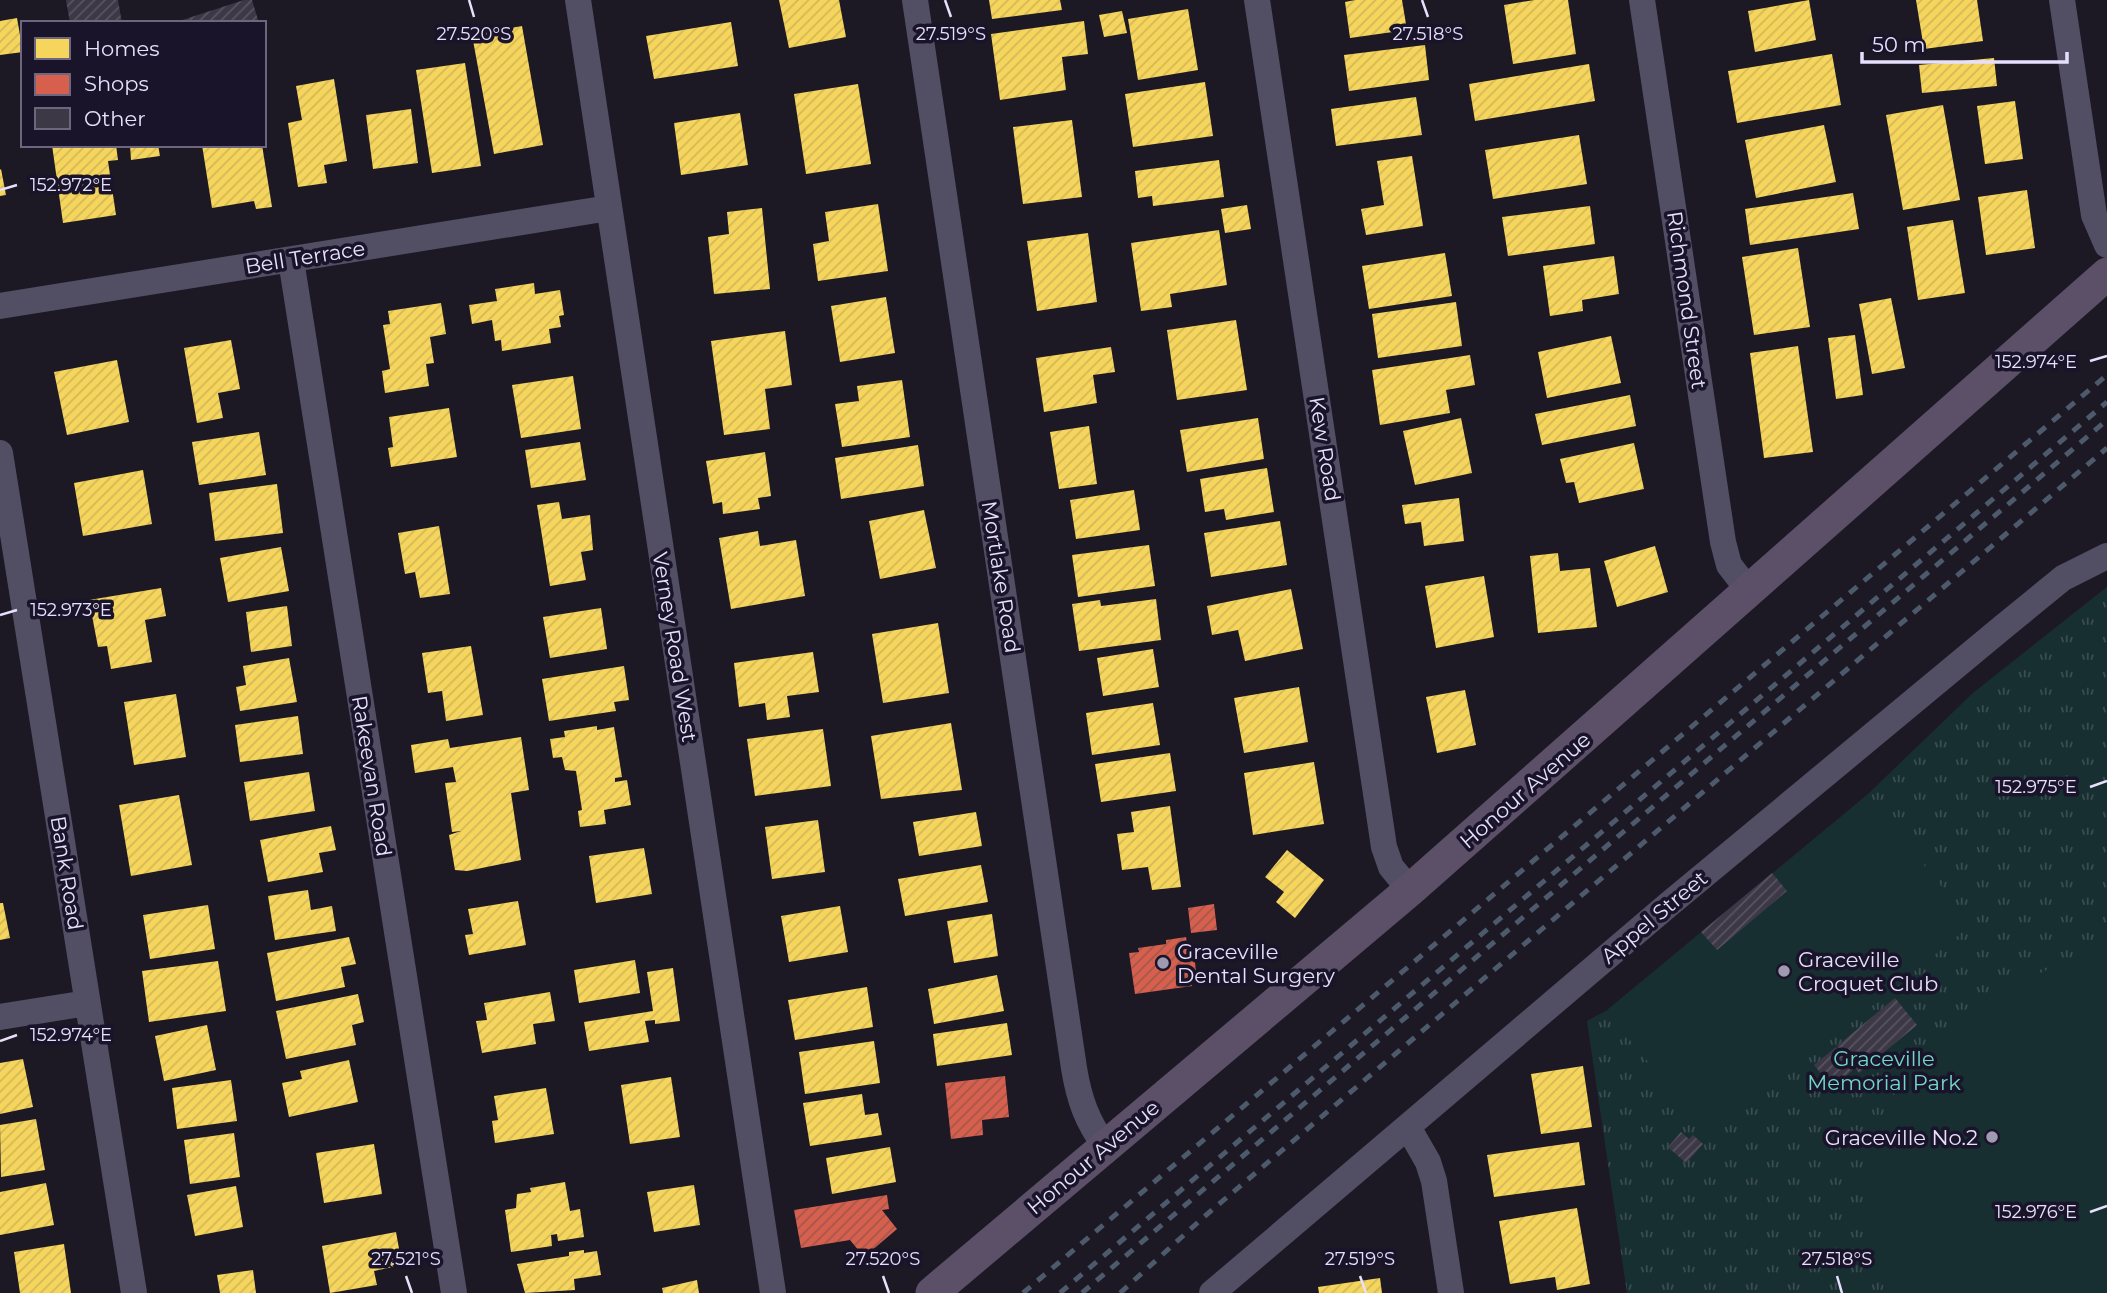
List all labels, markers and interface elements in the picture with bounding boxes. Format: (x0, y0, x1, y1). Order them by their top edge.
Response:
legend (21, 21, 266, 147)
scale bar (1862, 21, 2067, 65)
text: 27.520°S (437, 23, 511, 45)
text: 27.519°S (916, 23, 986, 45)
text: 27.518°S (1393, 23, 1463, 45)
text: 50 m (1872, 32, 1926, 57)
text: Homes (84, 36, 159, 61)
text: Shops (84, 71, 149, 96)
text: Other (84, 106, 146, 131)
text: 152.972°E (30, 174, 112, 196)
street label: Richmond Street (1662, 209, 1712, 391)
street label: Bell Terrace (243, 235, 367, 279)
text: 152.974°E (1995, 351, 2077, 373)
street label: Kew Road (1304, 395, 1346, 503)
street label: Mortlake Road (977, 499, 1025, 655)
street label: Verney Road West (648, 550, 702, 744)
text: 152.973°E (30, 599, 112, 621)
street label: Rakeevan Road (347, 694, 397, 858)
street label: Honour Avenue (1455, 726, 1595, 854)
text: 152.975°E (1995, 776, 2077, 798)
street label: Bank Road (46, 814, 88, 932)
street label: Appel Street (1596, 865, 1712, 969)
place label: Graceville Dental Surgery (1177, 939, 1335, 988)
place label: Graceville Croquet Club (1798, 947, 1938, 996)
marker: Graceville Dental Surgery (1155, 955, 1171, 971)
marker: Graceville Croquet Club (1776, 963, 1792, 979)
text: 152.974°E (30, 1024, 112, 1046)
park label: Graceville Memorial Park (1807, 1046, 1961, 1095)
street label: Honour Avenue (1022, 1094, 1164, 1220)
place label: Graceville No.2 (1825, 1125, 1978, 1150)
marker: Graceville No.2 (1984, 1129, 2000, 1145)
text: 152.976°E (1995, 1201, 2077, 1223)
text: 27.521°S (371, 1248, 441, 1270)
text: 27.520°S (846, 1248, 920, 1270)
text: 27.519°S (1325, 1248, 1395, 1270)
text: 27.518°S (1802, 1248, 1872, 1270)

